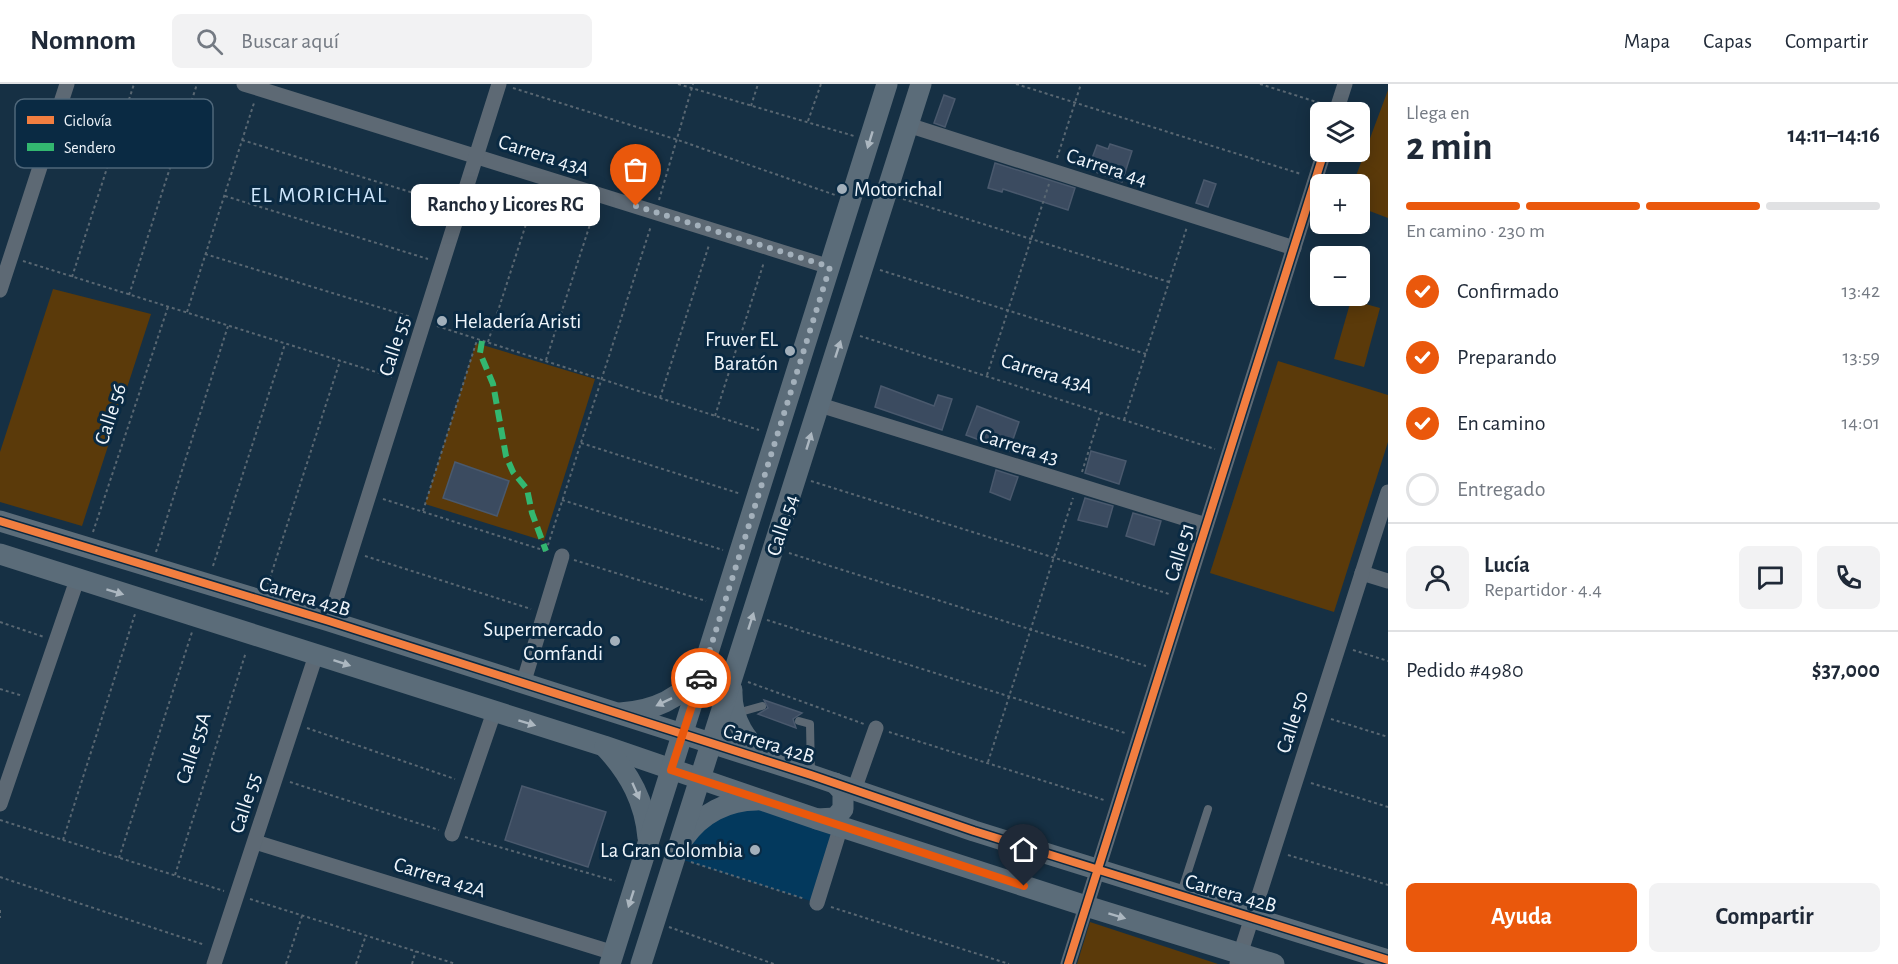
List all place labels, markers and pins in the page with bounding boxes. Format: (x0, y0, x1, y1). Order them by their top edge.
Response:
pin (610, 144, 661, 206)
place label: Motorichal (854, 179, 943, 200)
marker: Motorichal (835, 182, 849, 196)
callout: Rancho y Licores RG (411, 185, 600, 227)
place label: Heladería Aristi (454, 311, 581, 332)
marker: Heladería Aristi (435, 314, 449, 328)
place label: Fruver EL Baratón (705, 329, 778, 374)
marker: Fruver EL Baratón (783, 344, 797, 358)
place label: Supermercado Comfandi (483, 619, 603, 664)
marker: Supermercado Comfandi (608, 634, 622, 648)
pin (998, 824, 1049, 886)
place label: La Gran Colombia (600, 840, 743, 861)
marker: La Gran Colombia (748, 843, 762, 857)

